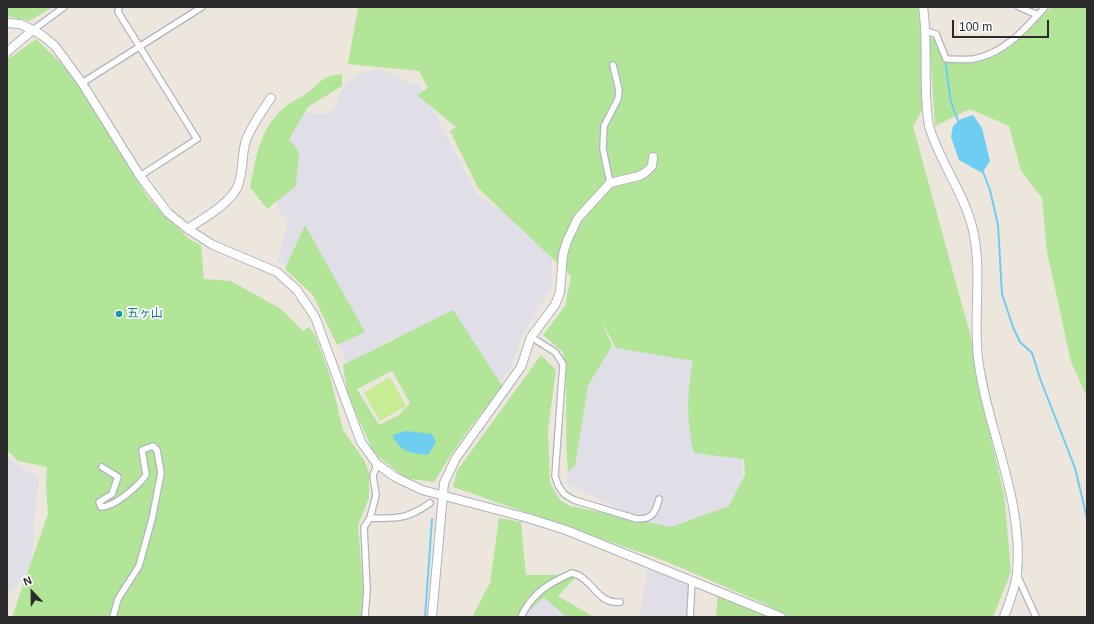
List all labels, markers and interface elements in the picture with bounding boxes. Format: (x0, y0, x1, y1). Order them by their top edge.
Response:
scale bar (954, 12, 1051, 38)
text: 100 m (959, 20, 992, 34)
place label: 五ヶ山 (127, 307, 163, 321)
marker: 五ヶ山 (114, 309, 124, 319)
north arrow (12, 572, 52, 612)
text: N (22, 574, 33, 588)

